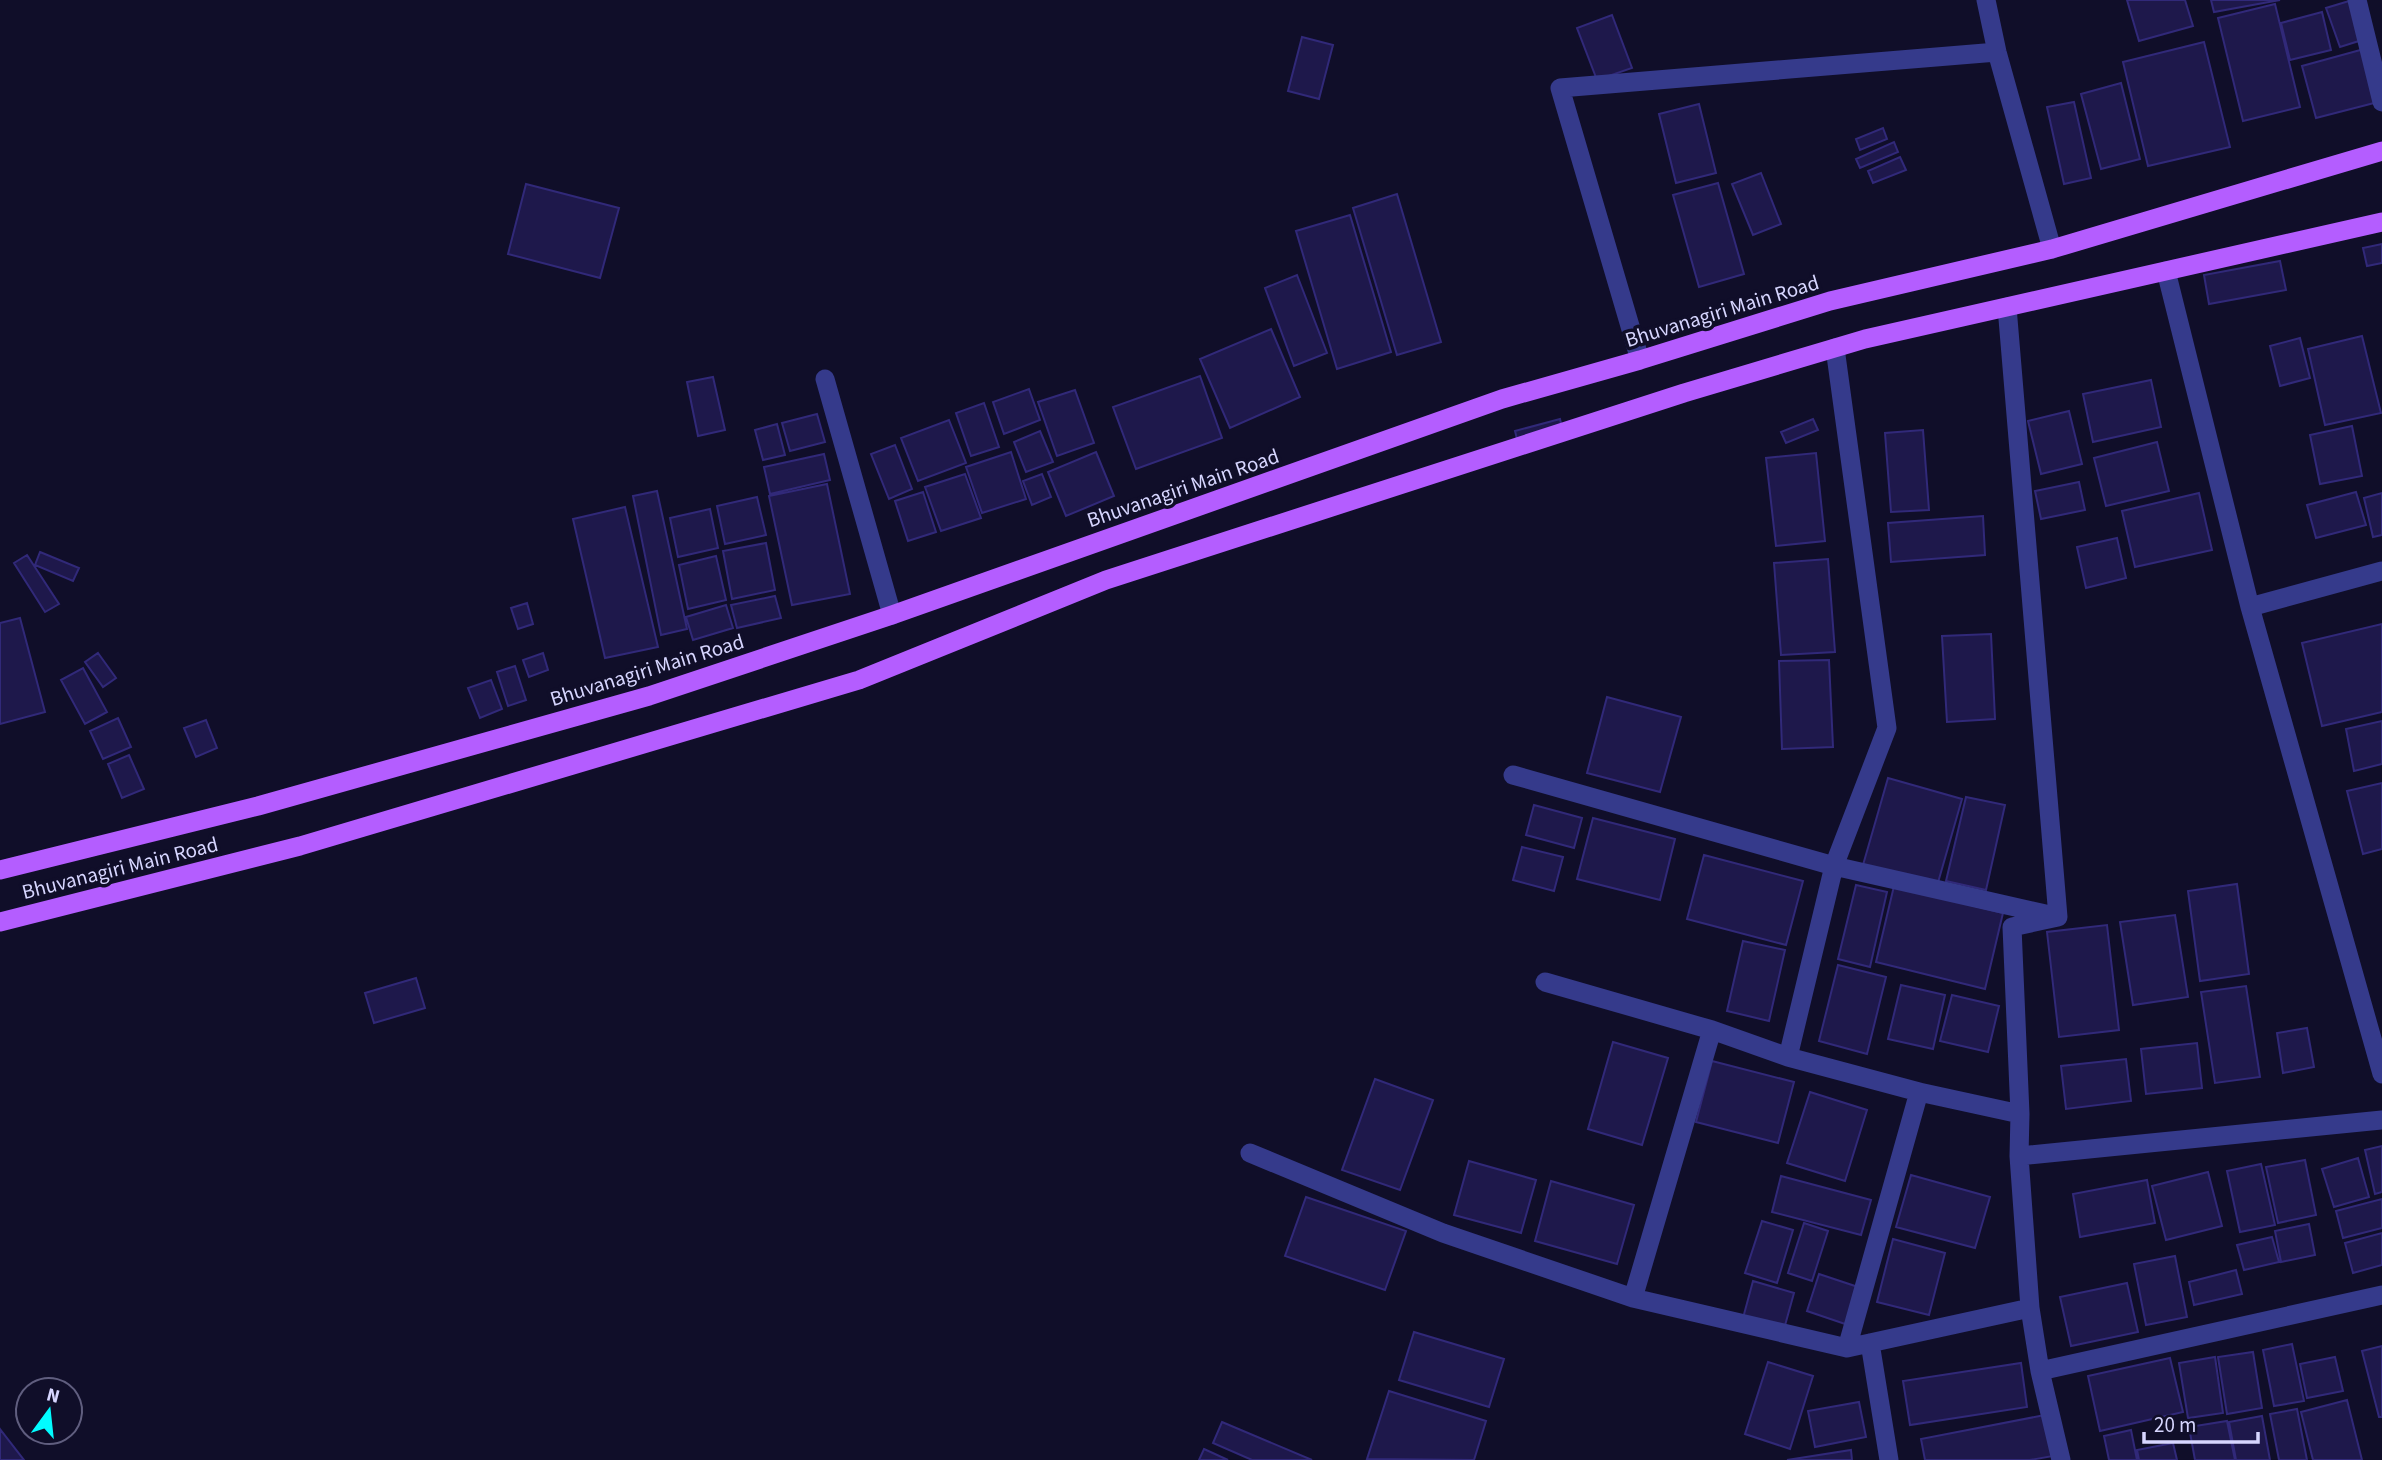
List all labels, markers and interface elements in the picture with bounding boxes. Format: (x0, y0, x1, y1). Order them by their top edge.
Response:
street label: Bhuvanagiri Main Road (1621, 267, 1823, 355)
street label: Bhuvanagiri Main Road (1083, 441, 1283, 535)
street label: Bhuvanagiri Main Road (546, 626, 748, 714)
street label: Bhuvanagiri Main Road (19, 829, 221, 907)
north arrow (14, 1376, 84, 1446)
text: N (43, 1381, 63, 1411)
scale bar (2144, 1400, 2258, 1444)
text: 20 m (2154, 1410, 2196, 1440)

